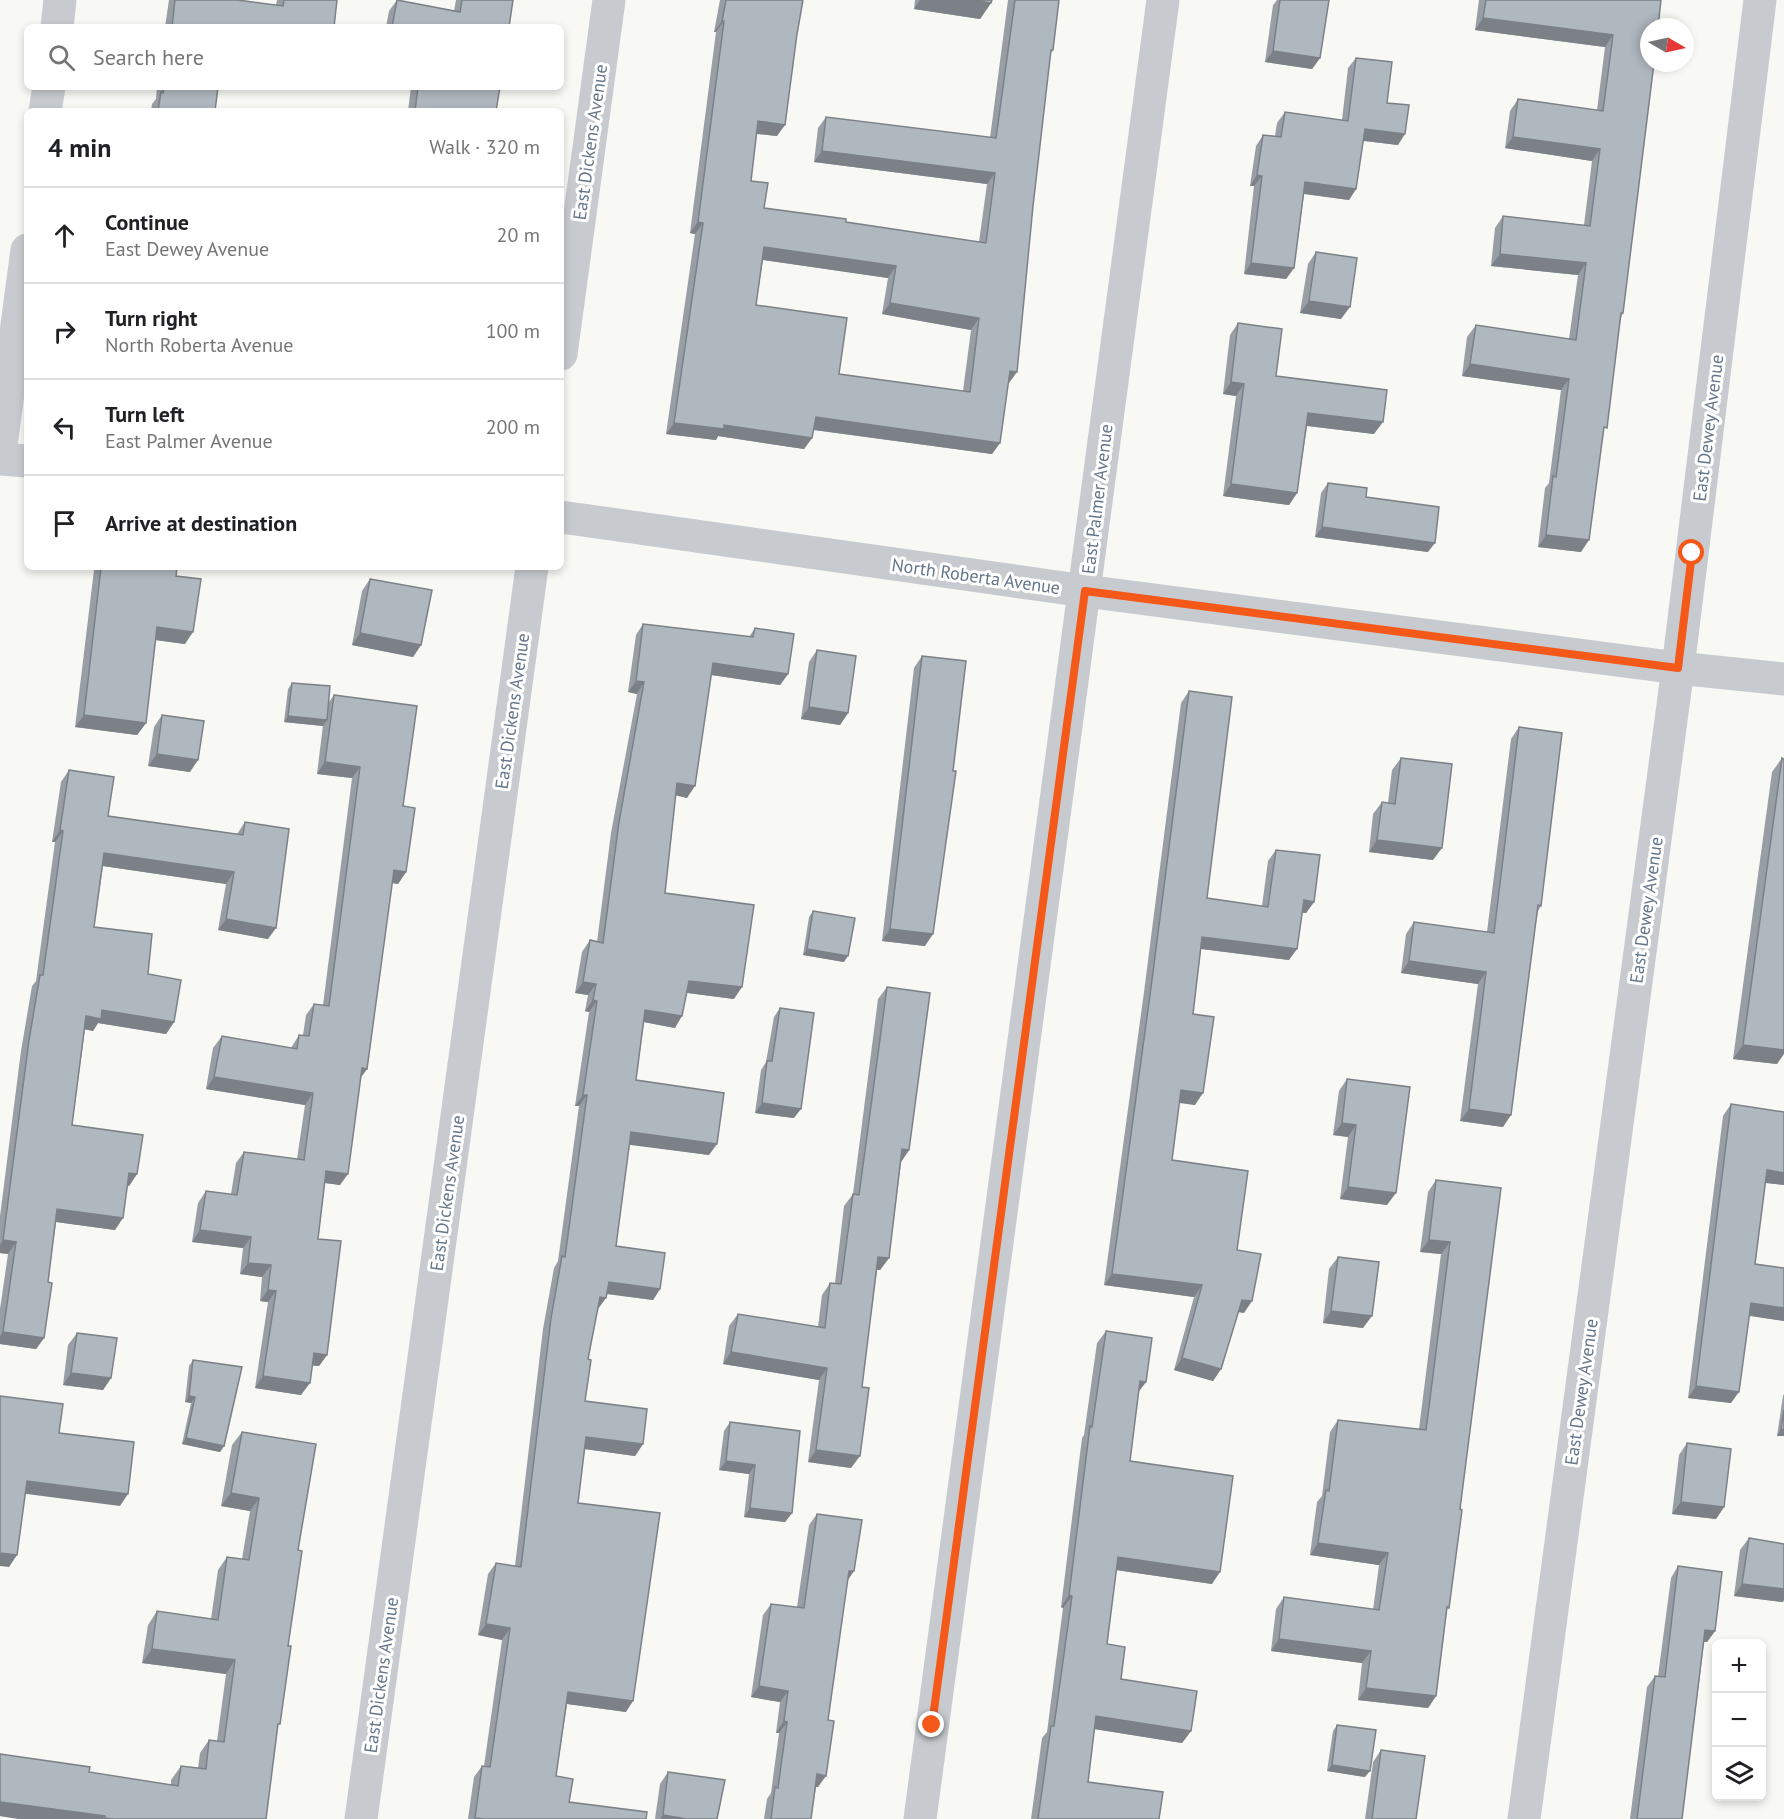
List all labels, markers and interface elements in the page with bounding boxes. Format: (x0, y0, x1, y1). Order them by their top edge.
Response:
north arrow (1640, 18, 1694, 72)
search box (24, 24, 564, 90)
icon: search (45, 41, 78, 74)
text: Search here (93, 43, 204, 71)
street label: East Dickens Avenue (568, 63, 612, 221)
text: 4 min (48, 131, 111, 164)
text: Walk · 320 m (429, 134, 540, 160)
text: Continue (105, 208, 189, 236)
icon: ahead (48, 219, 81, 252)
text: 20 m (497, 222, 540, 248)
text: East Dewey Avenue (105, 236, 269, 262)
text: Turn right (105, 304, 197, 332)
icon: right (48, 315, 81, 348)
text: 100 m (486, 318, 540, 344)
text: North Roberta Avenue (105, 332, 294, 358)
street label: East Dewey Avenue (1688, 353, 1728, 503)
text: Turn left (105, 400, 185, 428)
icon: left (48, 411, 81, 444)
text: 200 m (486, 414, 540, 440)
street label: East Palmer Avenue (1076, 423, 1118, 575)
text: East Palmer Avenue (105, 428, 273, 454)
icon: arrive (48, 507, 81, 540)
text: Arrive at destination (105, 509, 297, 537)
route start (1678, 539, 1704, 565)
street label: North Roberta Avenue (890, 553, 1062, 599)
street label: East Dickens Avenue (490, 632, 534, 790)
street label: East Dewey Avenue (1624, 835, 1668, 985)
street label: East Dickens Avenue (425, 1114, 469, 1272)
street label: East Dewey Avenue (1559, 1317, 1603, 1467)
street label: East Dickens Avenue (359, 1596, 403, 1754)
map controls (1712, 1639, 1766, 1801)
button: + (1712, 1639, 1766, 1693)
button: − (1712, 1693, 1766, 1747)
route end (918, 1711, 944, 1737)
button: layers (1712, 1747, 1766, 1801)

